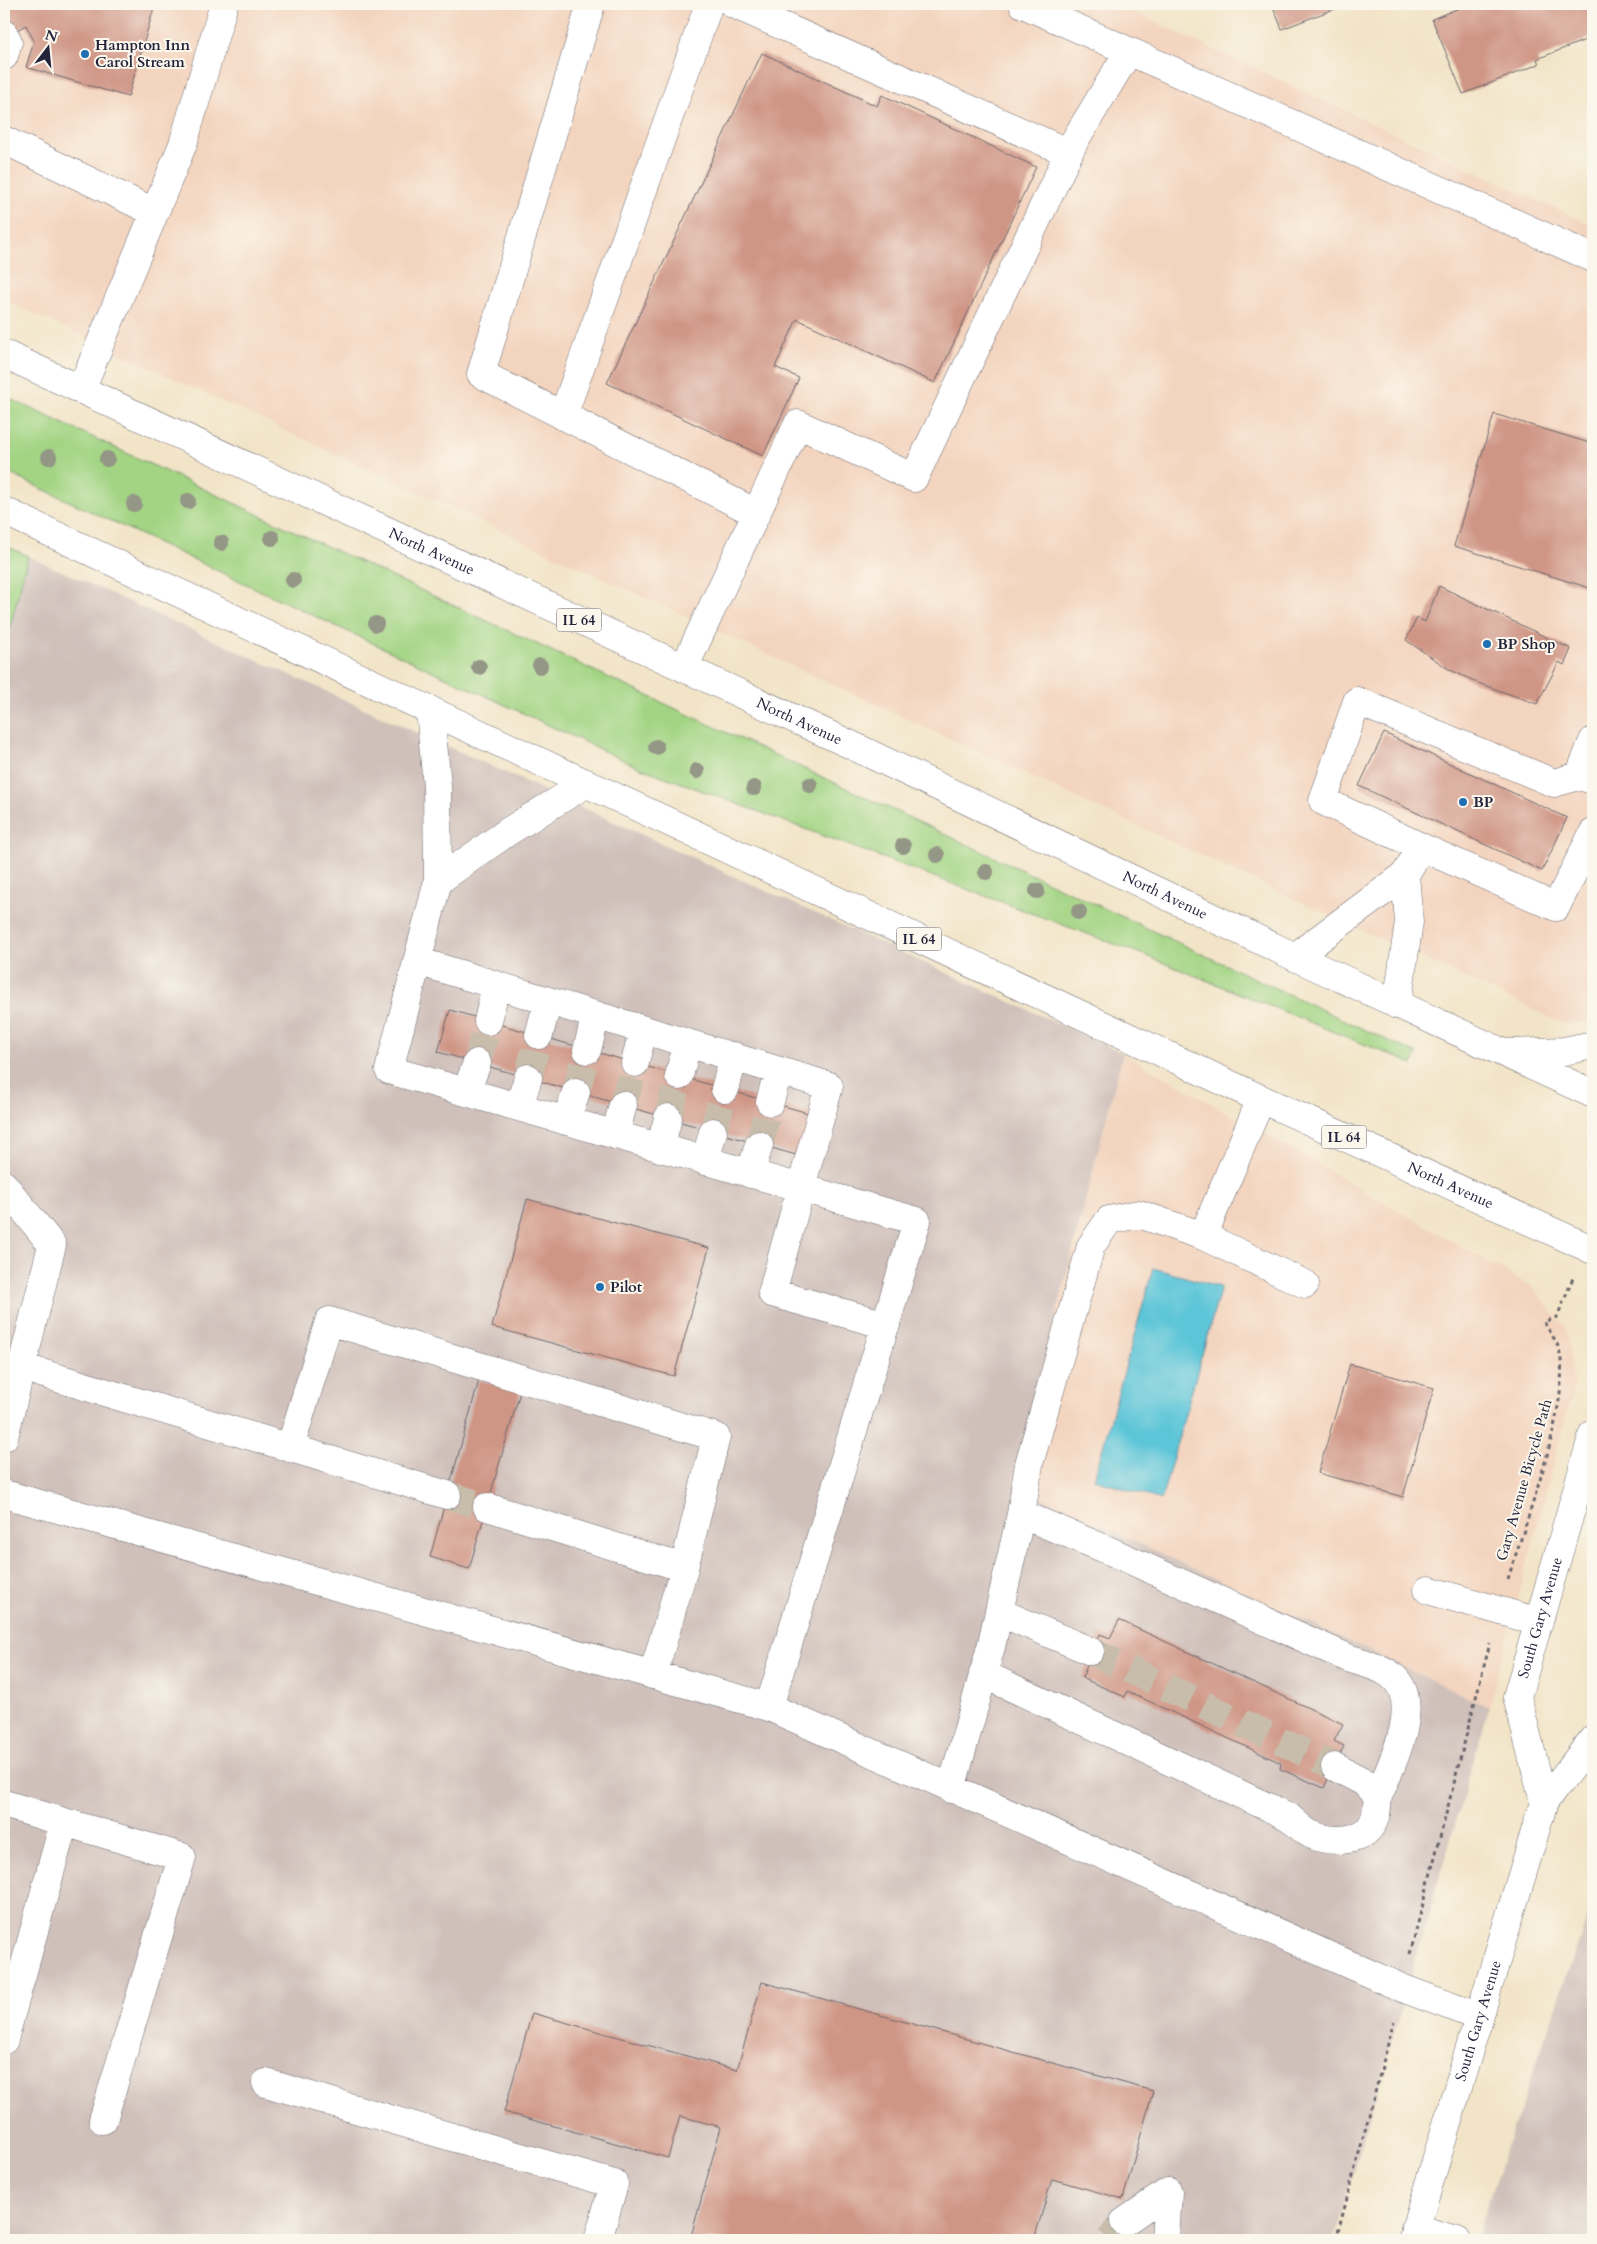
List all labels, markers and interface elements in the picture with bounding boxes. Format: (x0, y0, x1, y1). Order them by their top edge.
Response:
north arrow (22, 22, 72, 72)
text: N (43, 25, 60, 47)
place label: Hampton Inn Carol Stream (95, 35, 190, 72)
marker: Hampton Inn Carol Stream (79, 48, 91, 60)
street label: North Avenue (386, 523, 478, 580)
road number: IL 64 (556, 608, 602, 632)
place label: BP Shop (1497, 634, 1556, 654)
marker: BP Shop (1481, 638, 1493, 650)
street label: North Avenue (753, 693, 846, 750)
place label: BP (1473, 792, 1493, 812)
marker: BP (1457, 796, 1469, 808)
street label: North Avenue (1119, 866, 1211, 924)
road number: IL 64 (896, 928, 942, 951)
road number: IL 64 (1322, 1126, 1366, 1148)
street label: North Avenue (1405, 1157, 1497, 1213)
place label: Pilot (610, 1277, 643, 1297)
marker: Pilot (594, 1281, 606, 1293)
street label: Gary Avenue Bicycle Path (1491, 1396, 1557, 1563)
street label: South Gary Avenue (1513, 1554, 1567, 1681)
street label: South Gary Avenue (1450, 1958, 1506, 2084)

